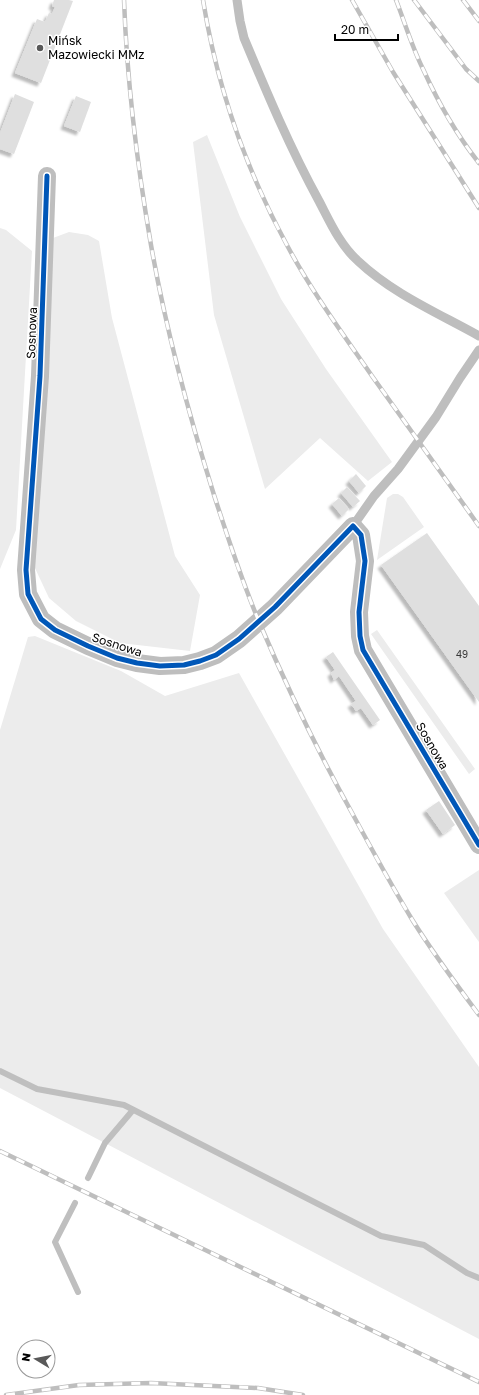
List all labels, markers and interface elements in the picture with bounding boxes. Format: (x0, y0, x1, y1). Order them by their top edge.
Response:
scale bar (335, 16, 398, 42)
text: 20 m (341, 22, 369, 37)
place label: Mińsk Mazowiecki MMz (48, 33, 145, 62)
marker: Mińsk Mazowiecki MMz (35, 43, 45, 53)
street label: Sosnowa (23, 307, 40, 359)
street label: Sosnowa (90, 629, 144, 660)
house number: 49 (456, 648, 468, 660)
street label: Sosnowa (413, 719, 452, 772)
north arrow (16, 1339, 56, 1379)
text: N (19, 1352, 33, 1362)

